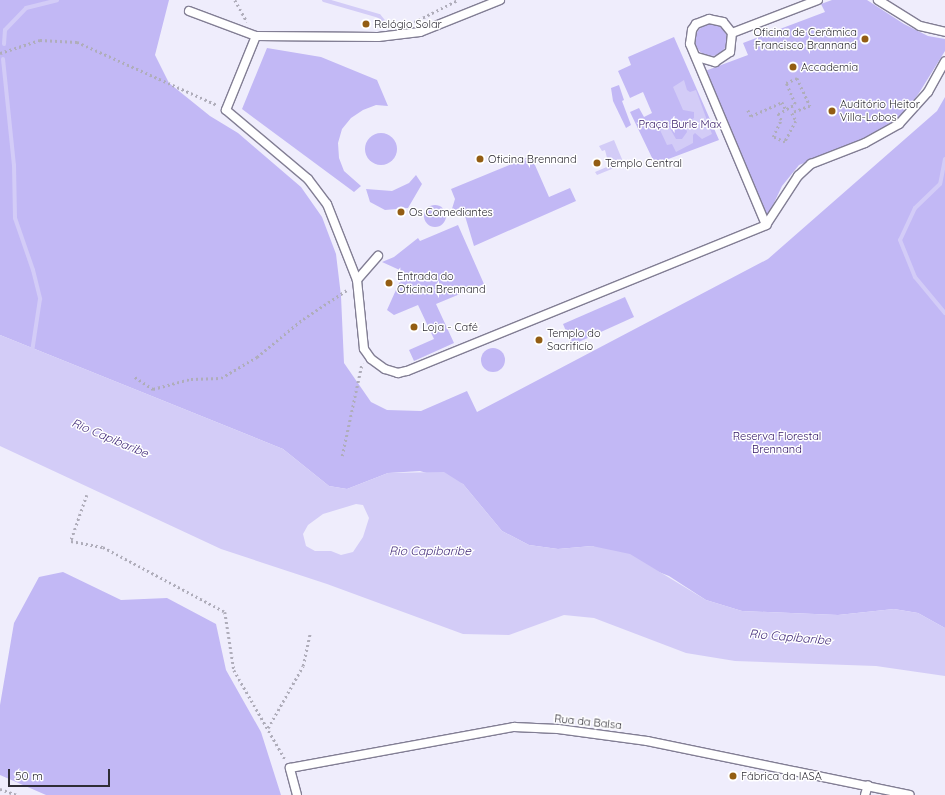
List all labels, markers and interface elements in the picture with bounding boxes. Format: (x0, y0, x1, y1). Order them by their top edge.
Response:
place label: Relógio Solar (374, 17, 442, 31)
marker: Relógio Solar (361, 19, 371, 29)
place label: Oficina de Cerâmica Francisco Brannand (753, 26, 857, 52)
marker: Oficina de Cerâmica Francisco Brannand (860, 34, 870, 44)
place label: Accademia (801, 60, 858, 74)
marker: Accademia (788, 62, 798, 72)
place label: Auditório Heitor Villa-Lobos (840, 98, 920, 124)
marker: Auditório Heitor Villa-Lobos (827, 106, 837, 116)
park label: Praça Burle Max (638, 117, 722, 131)
place label: Oficina Brennand (488, 152, 577, 166)
marker: Oficina Brennand (475, 154, 485, 164)
place label: Templo Central (605, 156, 682, 170)
marker: Templo Central (592, 158, 602, 168)
place label: Os Comediantes (409, 205, 493, 219)
marker: Os Comediantes (396, 207, 406, 217)
place label: Entrada do Oficina Brennand (397, 270, 486, 296)
marker: Entrada do Oficina Brennand (384, 278, 394, 288)
place label: Loja - Café (422, 320, 478, 334)
marker: Loja - Café (409, 322, 419, 332)
place label: Templo do Sacrificío (547, 327, 601, 353)
marker: Templo do Sacrificío (534, 335, 544, 345)
water label: Rio Capibaribe (70, 415, 150, 461)
park label: Reserva Florestal Brennand (733, 430, 821, 456)
water label: Rio Capibaribe (389, 544, 471, 558)
water label: Rio Capibaribe (749, 626, 831, 648)
street label: Rua da Balsa (554, 712, 622, 732)
scale bar (10, 761, 112, 787)
text: 50 m (15, 768, 43, 783)
place label: Fábrica da IASA (741, 769, 822, 783)
marker: Fábrica da IASA (728, 771, 738, 781)

